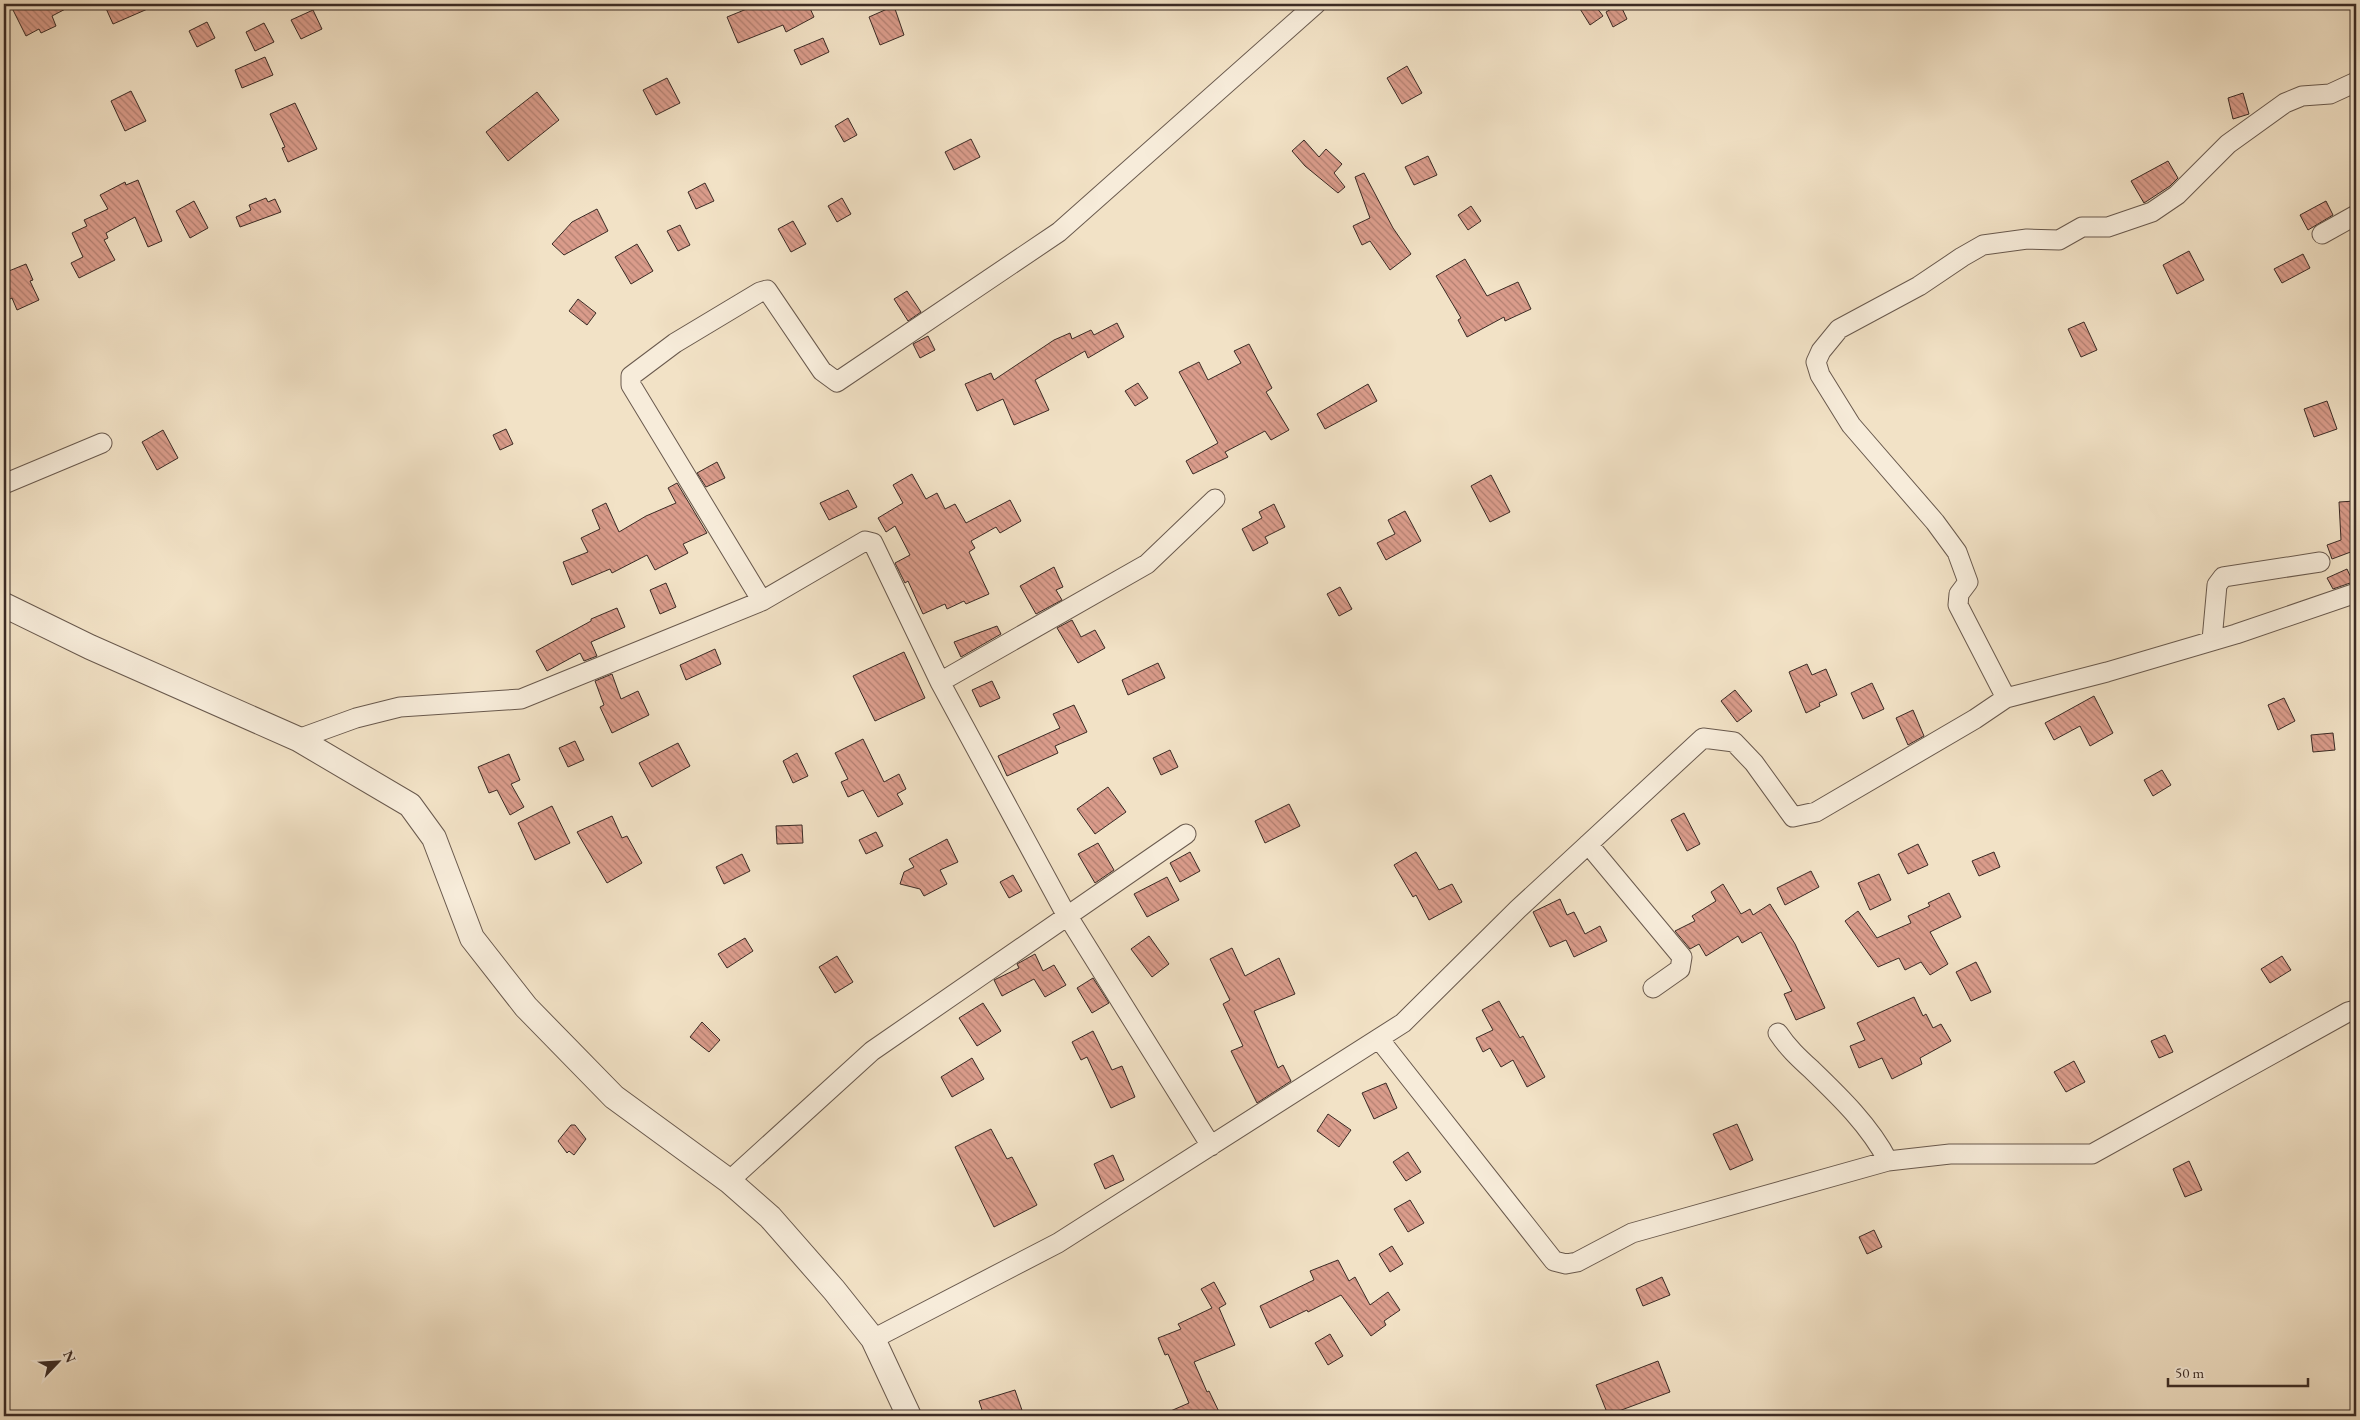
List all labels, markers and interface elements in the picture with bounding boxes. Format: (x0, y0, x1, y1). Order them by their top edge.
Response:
north arrow (32, 1338, 82, 1388)
text: N (59, 1348, 81, 1366)
scale bar (2168, 1355, 2308, 1387)
text: 50 m (2175, 1363, 2204, 1382)

